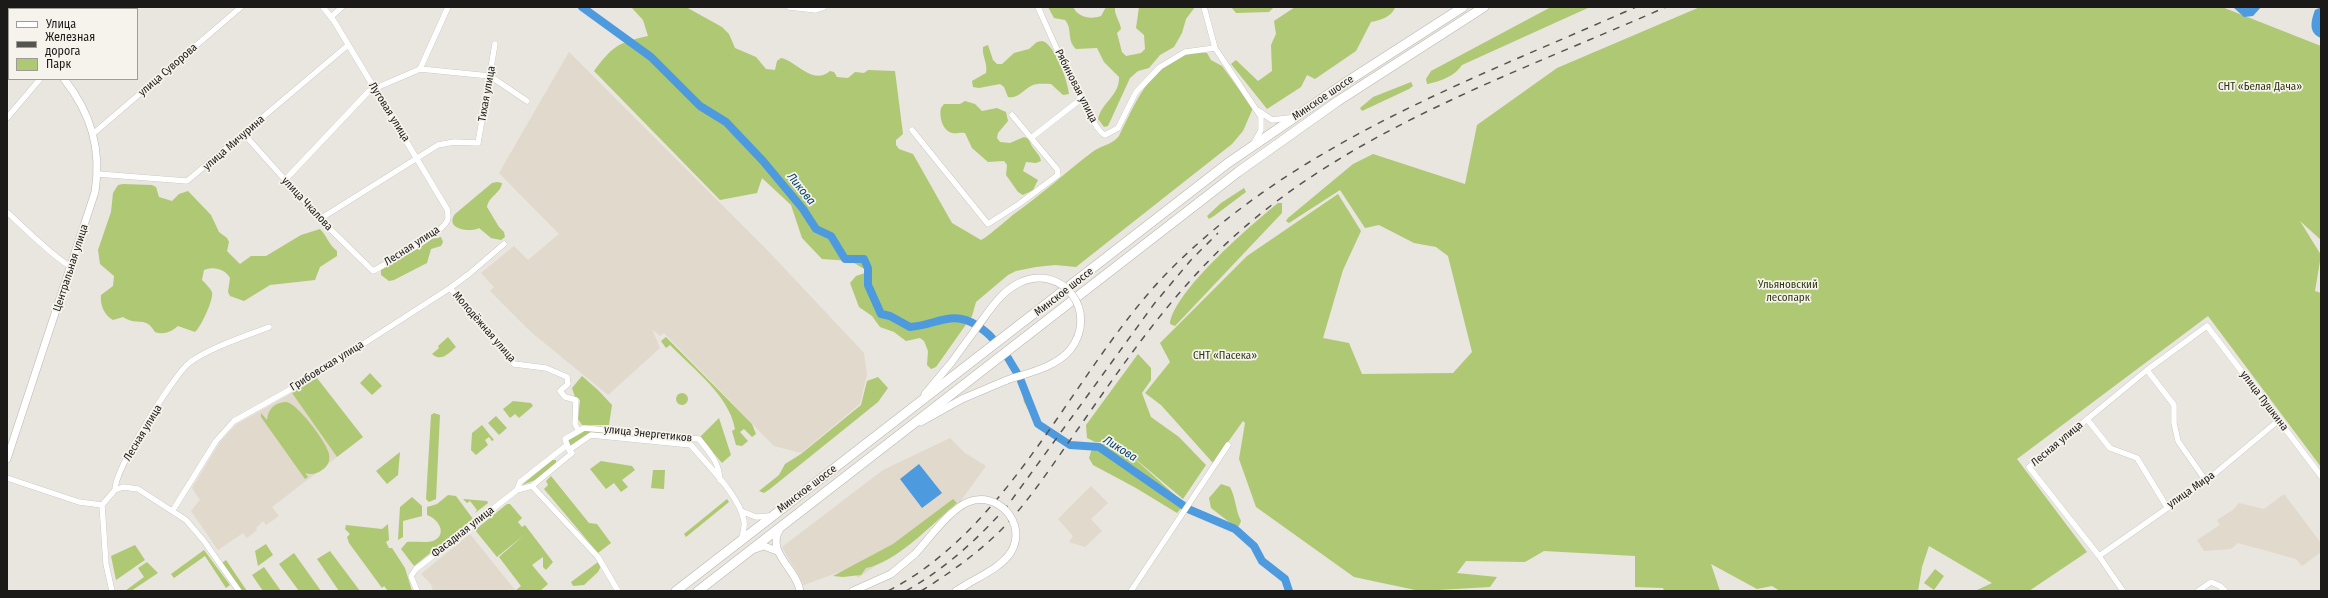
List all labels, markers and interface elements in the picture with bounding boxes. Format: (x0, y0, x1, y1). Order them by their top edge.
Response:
legend (8, 8, 138, 80)
text: Улица (46, 17, 76, 31)
text: Железная дорога (45, 30, 95, 58)
street label: улица Суворова (136, 41, 200, 99)
street label: Рябиновая улица (1052, 47, 1100, 125)
text: Парк (46, 57, 71, 71)
street label: Тихая улица (476, 65, 498, 123)
street label: Минское шоссе (1290, 73, 1356, 123)
street label: Луговая улица (366, 80, 412, 144)
park label: СНТ «Белая Дача» (2218, 80, 2302, 94)
street label: улица Мичурина (201, 113, 267, 173)
water label: Ликова (784, 170, 818, 208)
street label: улица Чкалова (279, 174, 335, 234)
street label: Центральная улица (51, 223, 91, 313)
street label: Лесная улица (382, 223, 442, 269)
street label: Минское шоссе (1032, 265, 1096, 319)
park label: Ульяновский лесопарк (1758, 278, 1818, 304)
street label: Молодёжная улица (450, 289, 518, 365)
street label: Грибовская улица (288, 338, 366, 394)
park label: СНТ «Пасека» (1193, 349, 1257, 363)
street label: улица Пушкина (2237, 368, 2291, 434)
street label: Лесная улица (121, 402, 165, 464)
street label: Лесная улица (2028, 419, 2086, 469)
street label: улица Энергетиков (603, 423, 693, 445)
water label: Ликова (1100, 433, 1140, 465)
street label: Минское шоссе (775, 462, 839, 516)
street label: улица Мира (2165, 469, 2217, 511)
street label: Фасадная улица (429, 503, 497, 561)

